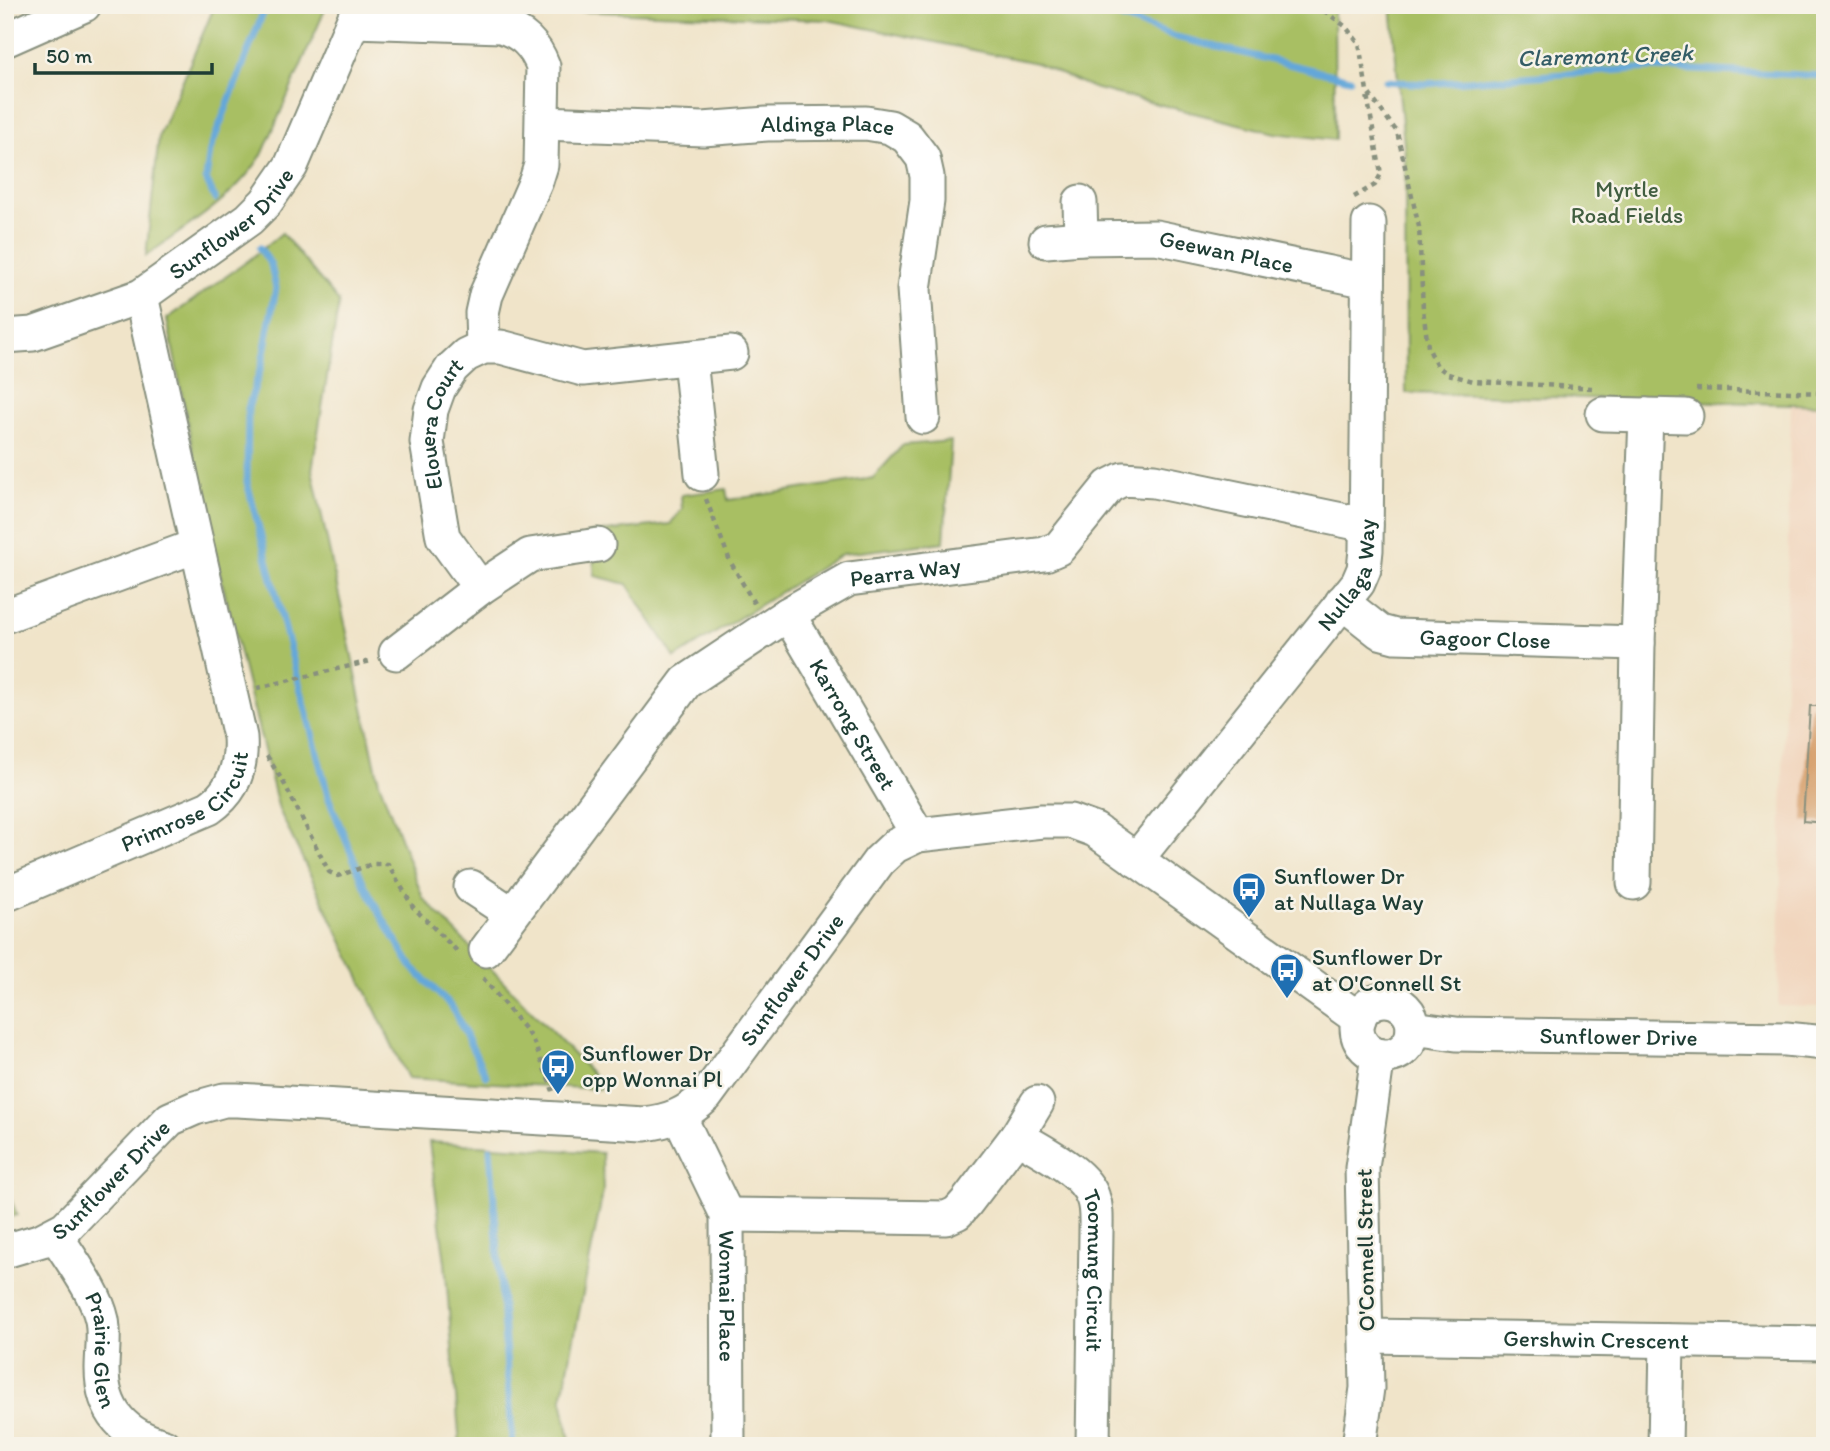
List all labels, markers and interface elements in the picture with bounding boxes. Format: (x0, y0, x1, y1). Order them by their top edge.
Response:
scale bar (35, 32, 212, 76)
water label: Claremont Creek (1517, 37, 1695, 73)
text: 50 m (46, 43, 93, 68)
street label: Aldinga Place (760, 108, 897, 142)
street label: Sunflower Drive (163, 162, 300, 286)
park label: Myrtle Road Fields (1571, 175, 1683, 229)
street label: Geewan Place (1157, 224, 1296, 279)
street label: Elouera Court (413, 351, 469, 492)
street label: Nullaga Way (1311, 518, 1381, 637)
street label: Pearra Way (848, 551, 962, 593)
street label: Gagoor Close (1419, 623, 1551, 654)
street label: Karrong Street (803, 654, 902, 795)
street label: Primrose Circuit (117, 750, 254, 858)
place label: Sunflower Dr at Nullaga Way (1274, 862, 1424, 916)
bus stop icon: Sunflower Dr at Nullaga Way (1230, 870, 1268, 919)
street label: Sunflower Drive (734, 908, 850, 1052)
place label: Sunflower Dr at O'Connell St (1312, 943, 1462, 997)
bus stop icon: Sunflower Dr at O'Connell St (1268, 951, 1306, 1000)
street label: Sunflower Drive (1539, 1021, 1698, 1052)
place label: Sunflower Dr opp Wonnai Pl (582, 1039, 723, 1093)
bus stop icon: Sunflower Dr opp Wonnai Pl (539, 1047, 577, 1096)
street label: Sunflower Drive (47, 1114, 176, 1246)
street label: O'Connell Street (1350, 1168, 1380, 1332)
street label: Toomung Circuit (1077, 1185, 1110, 1353)
street label: Wonnai Place (713, 1230, 742, 1362)
street label: Prairie Glen (79, 1287, 123, 1412)
street label: Gershwin Crescent (1503, 1324, 1689, 1355)

